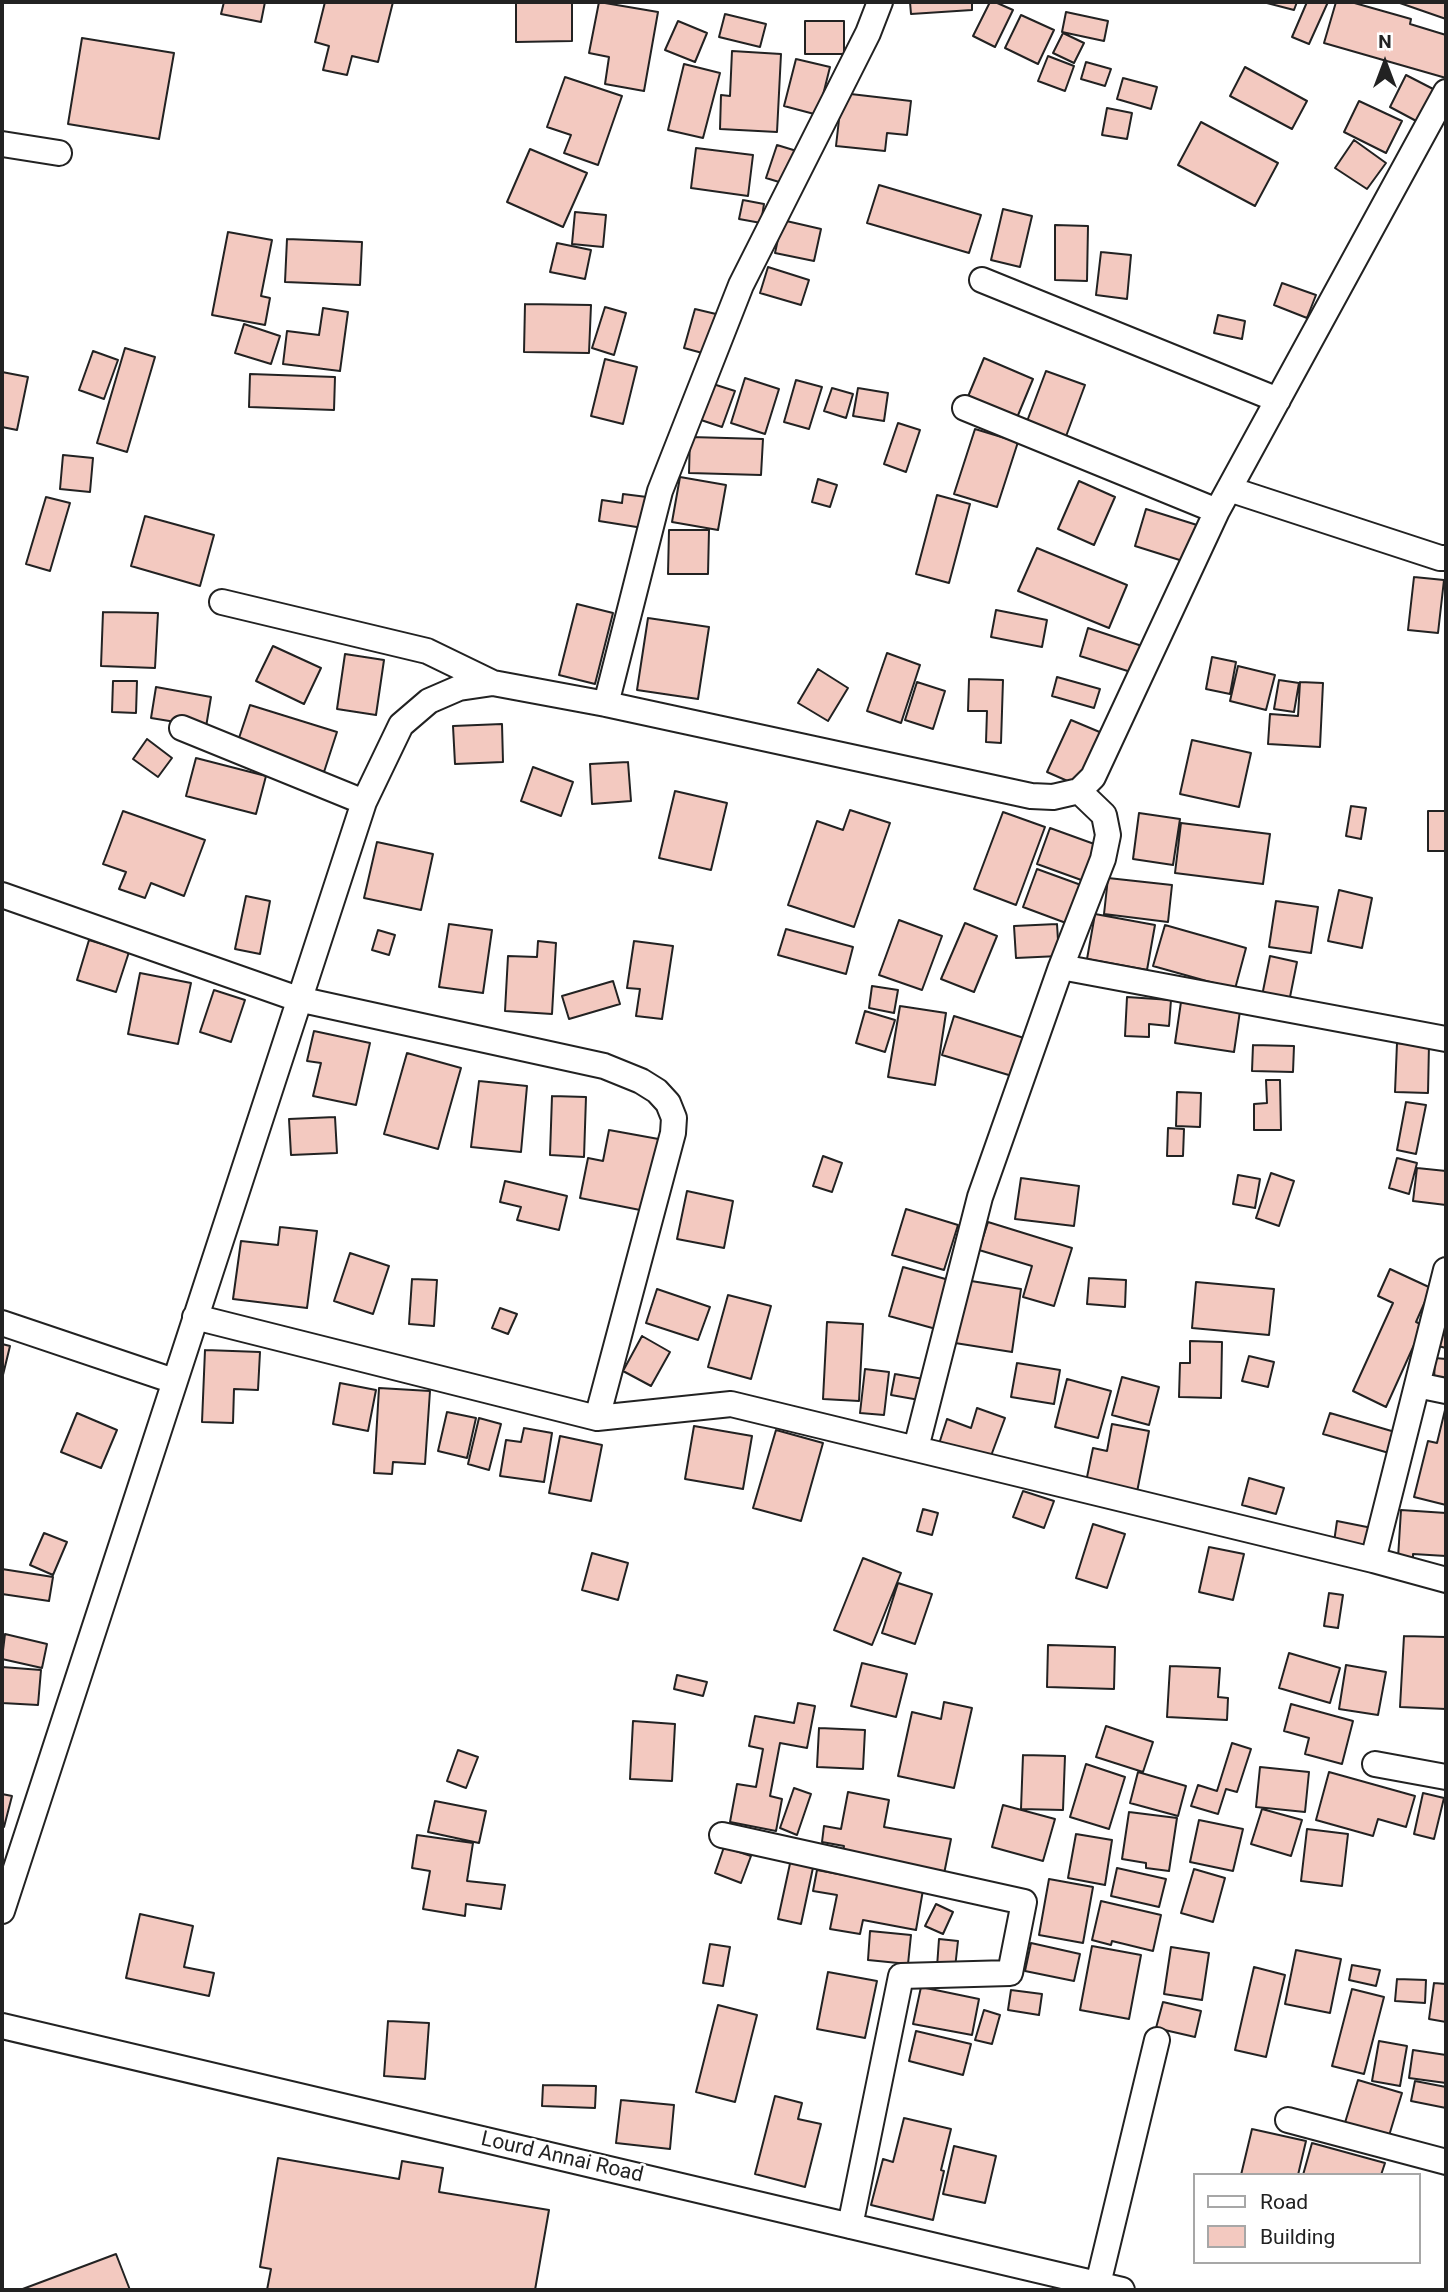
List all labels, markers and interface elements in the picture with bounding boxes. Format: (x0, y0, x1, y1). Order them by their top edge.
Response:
north arrow (1350, 28, 1420, 98)
text: N (1378, 30, 1392, 53)
street label: Lourd Annai Road (478, 2127, 646, 2189)
legend (1192, 2173, 1420, 2264)
text: Road (1260, 2190, 1308, 2214)
text: Building (1260, 2225, 1335, 2249)

